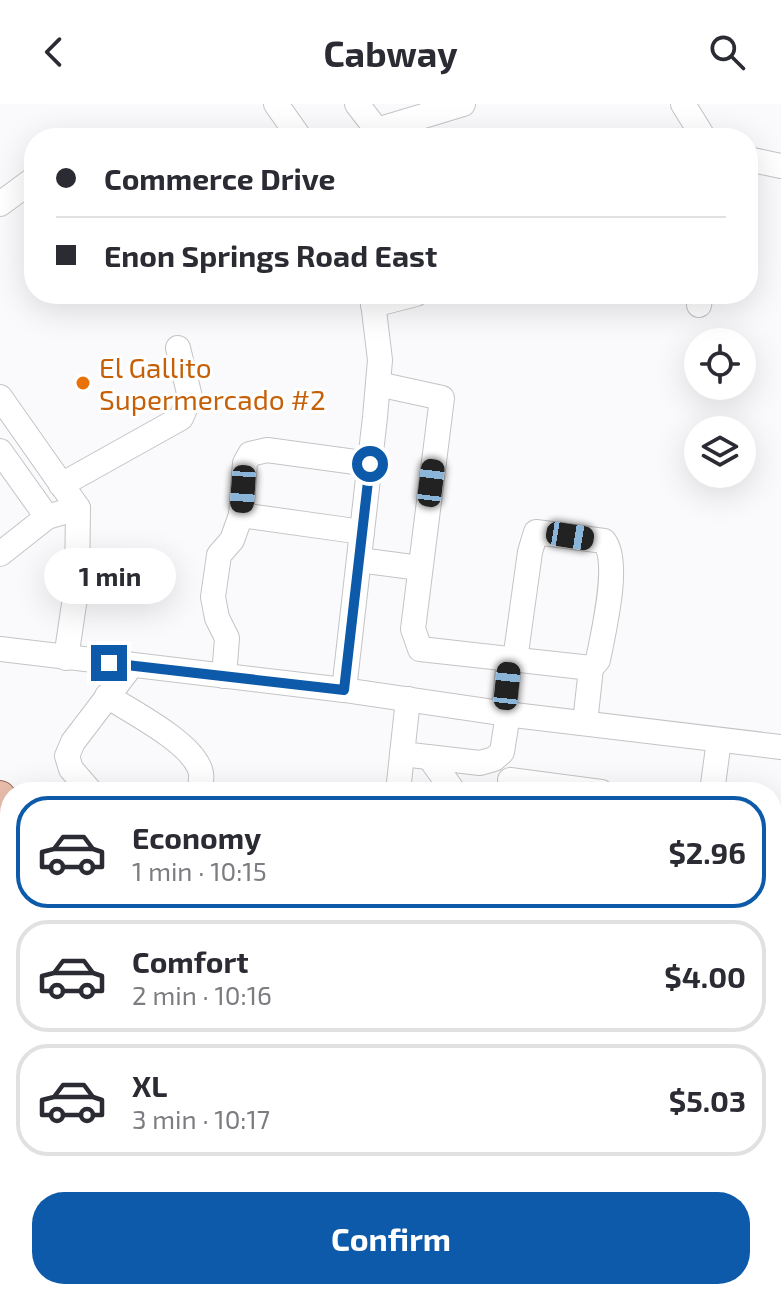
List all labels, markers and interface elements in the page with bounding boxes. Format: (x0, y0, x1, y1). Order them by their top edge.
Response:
icon: back (32, 30, 76, 74)
icon: search (705, 30, 749, 74)
text: Cabway (323, 31, 458, 74)
text: Commerce Drive (104, 160, 335, 196)
text: Enon Springs Road East (104, 237, 437, 273)
map controls (684, 328, 756, 488)
button: locate (684, 328, 756, 400)
place label: El Gallito Supermercado #2 (99, 350, 326, 416)
marker: El Gallito Supermercado #2 (74, 374, 92, 392)
button: layers (684, 416, 756, 488)
route start (352, 446, 388, 482)
car (416, 458, 446, 508)
car (229, 464, 257, 514)
car (544, 520, 596, 552)
callout: 1 min (43, 547, 175, 603)
text: 1 min (79, 560, 141, 591)
route end (91, 645, 127, 681)
car (493, 661, 521, 711)
icon: car (36, 816, 108, 888)
text: Economy (132, 819, 261, 855)
text: $2.96 (668, 834, 746, 870)
text: 1 min · 10:15 (132, 855, 267, 886)
icon: car (36, 940, 108, 1012)
text: Comfort (132, 943, 249, 979)
text: $4.00 (664, 958, 746, 994)
text: 2 min · 10:16 (132, 979, 272, 1010)
icon: car (36, 1064, 108, 1136)
text: XL (132, 1067, 167, 1103)
text: $5.03 (669, 1082, 746, 1118)
text: 3 min · 10:17 (132, 1103, 270, 1134)
button: Confirm (32, 1192, 750, 1284)

